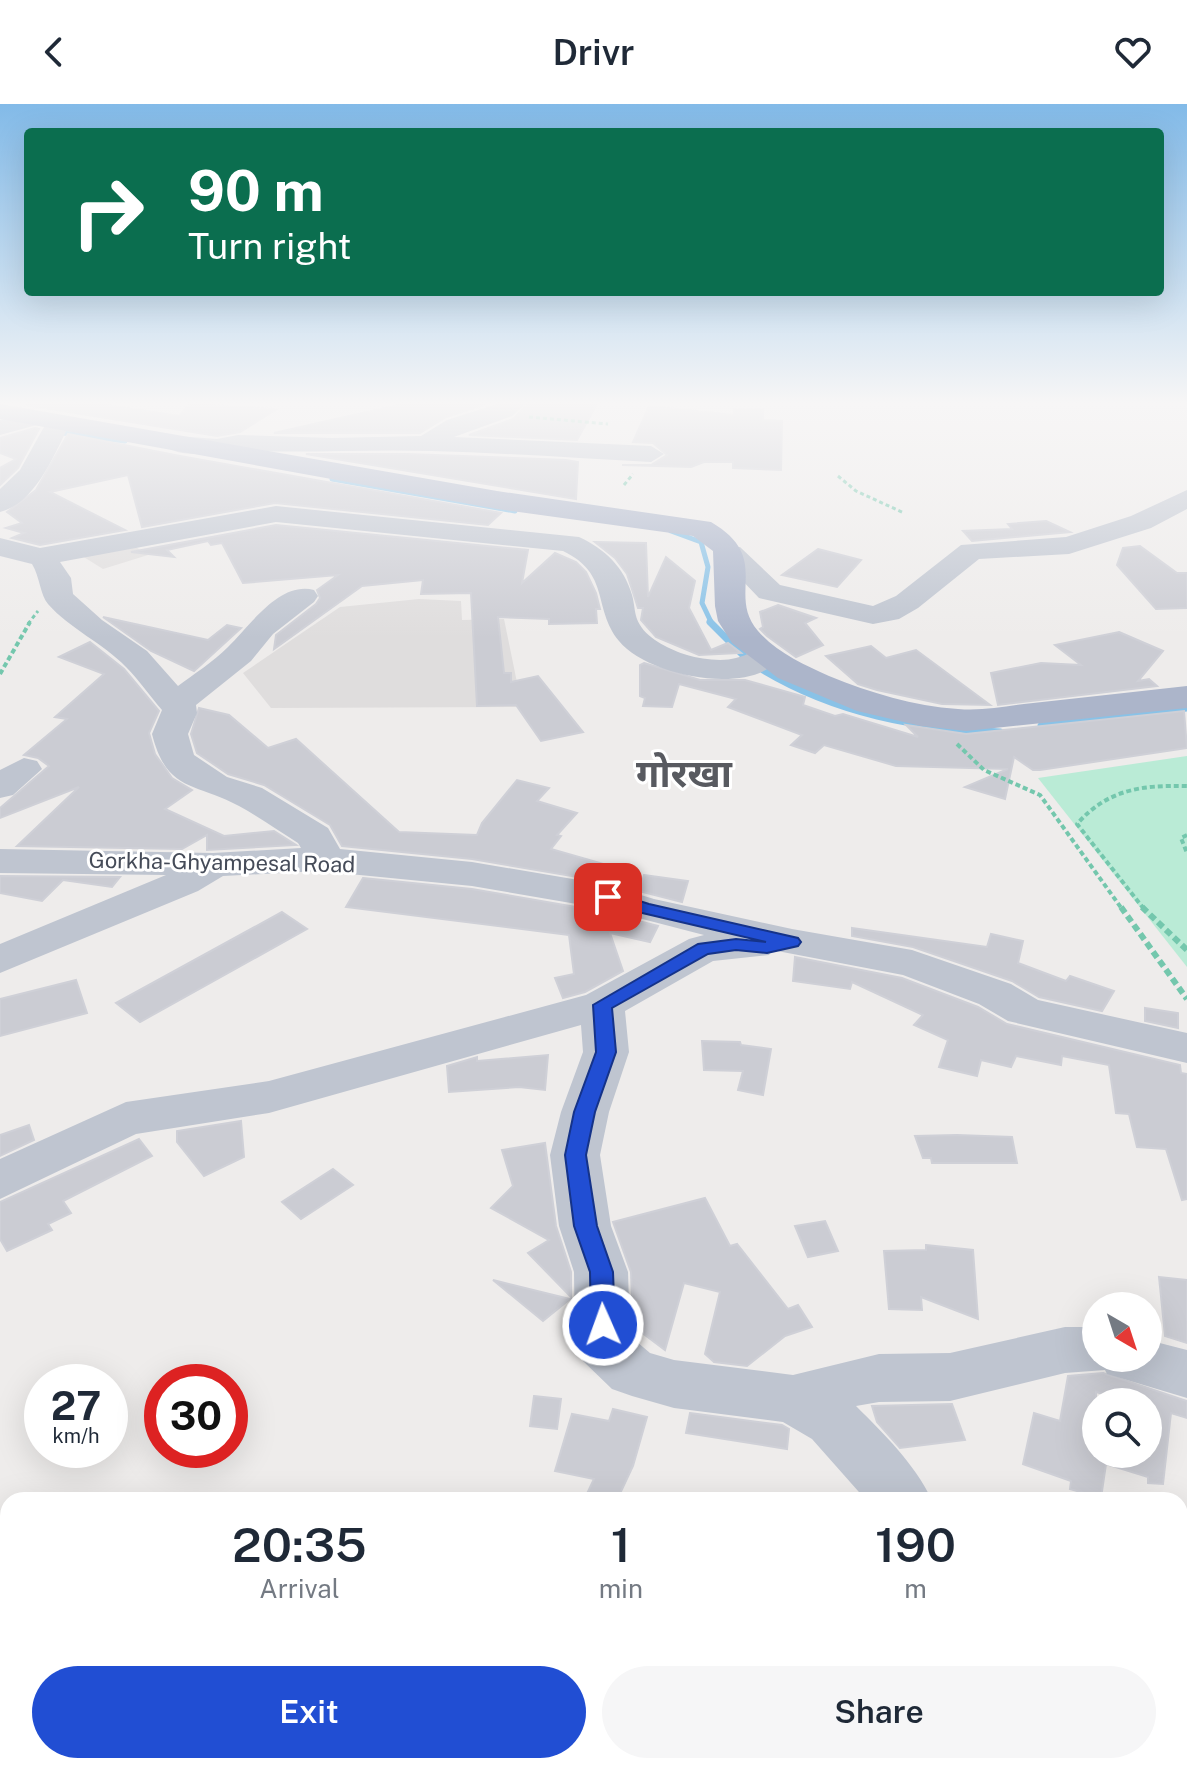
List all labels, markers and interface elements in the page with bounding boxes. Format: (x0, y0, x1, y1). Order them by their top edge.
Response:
icon: back (32, 30, 76, 74)
icon: heart (1111, 30, 1155, 74)
text: Drivr (552, 31, 635, 73)
text: 90 m (188, 158, 324, 224)
icon: right (56, 160, 160, 264)
text: Turn right (188, 225, 351, 267)
district label: गोरखा (636, 751, 733, 796)
street label: Gorkha-Ghyampesal Road (88, 847, 356, 877)
pin (574, 863, 642, 931)
icon: arrive (586, 875, 630, 919)
position arrow (561, 1283, 645, 1367)
north arrow (1082, 1292, 1162, 1372)
map controls (1082, 1292, 1162, 1468)
speed limit sign: 30 (144, 1364, 248, 1468)
text: 27 (51, 1382, 101, 1429)
button: search (1082, 1388, 1162, 1468)
text: km/h (52, 1424, 100, 1448)
text: 20:35 (232, 1516, 367, 1573)
text: 1 (611, 1516, 631, 1573)
text: 190 (875, 1516, 956, 1573)
text: Arrival (259, 1573, 340, 1604)
text: min (599, 1573, 643, 1604)
text: m (904, 1573, 927, 1604)
button: Exit (32, 1666, 586, 1758)
button: Share (602, 1666, 1156, 1758)

